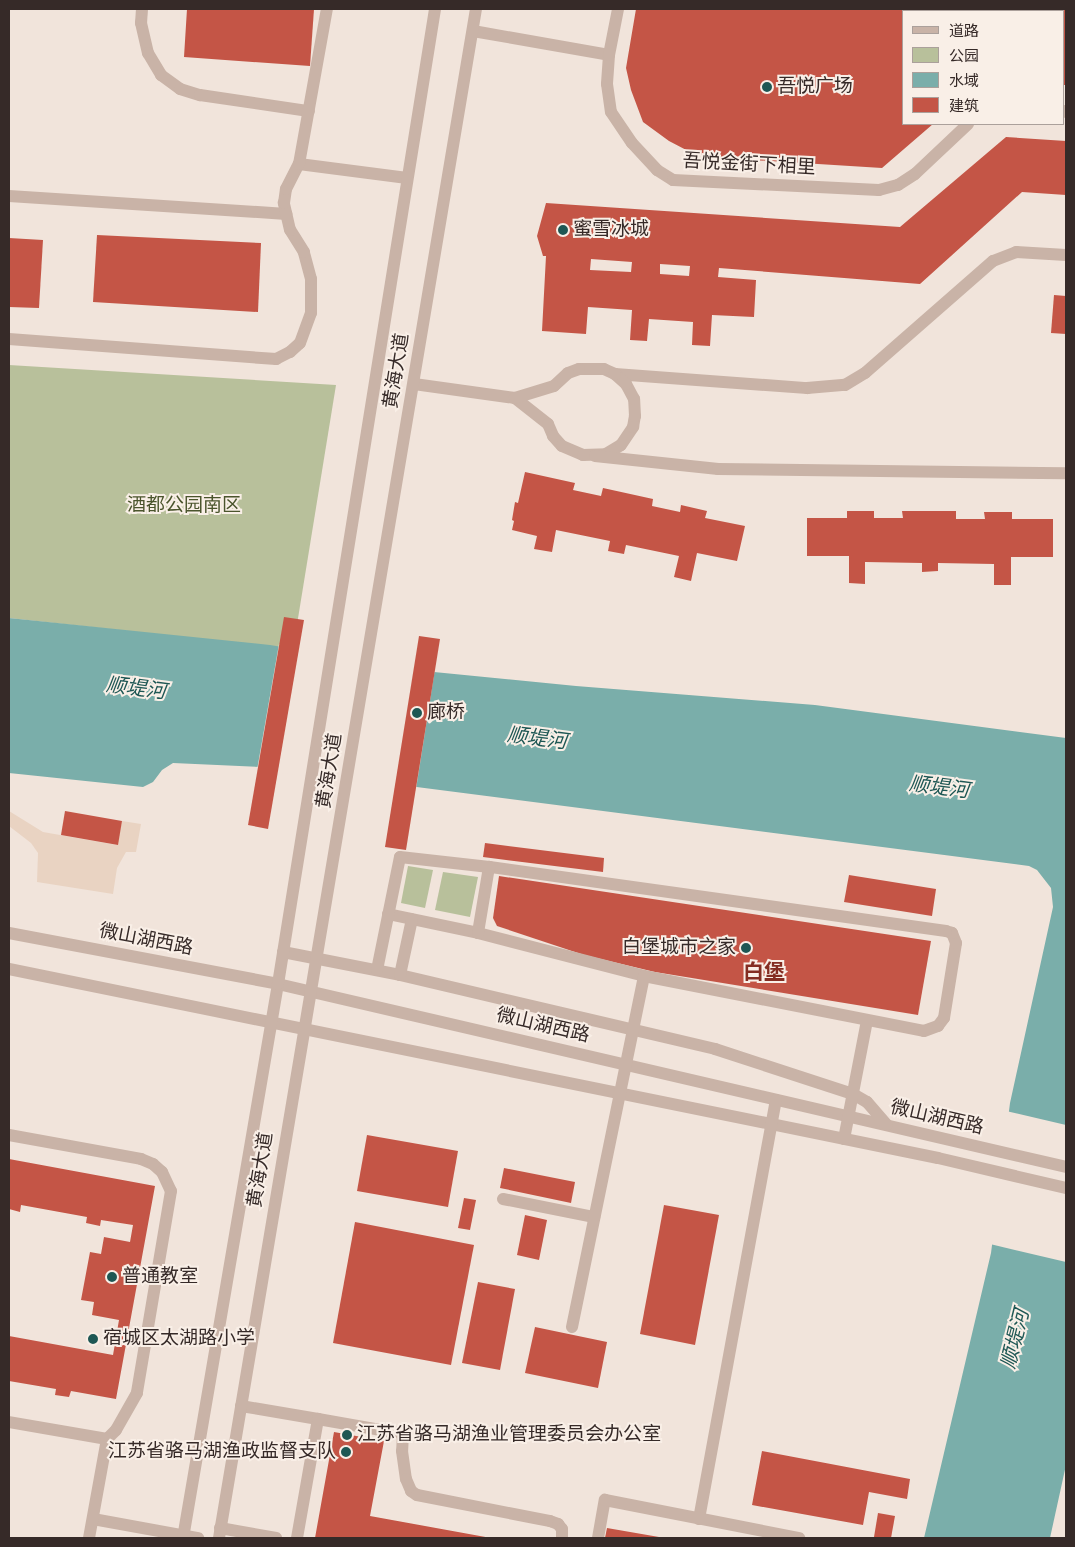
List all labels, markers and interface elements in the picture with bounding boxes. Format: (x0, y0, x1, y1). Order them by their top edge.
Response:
legend (902, 10, 1065, 125)
text: 道路 (949, 22, 979, 40)
text: 公园 (949, 47, 979, 65)
text: 水域 (949, 72, 979, 90)
place label: 吾悦广场 (777, 76, 853, 98)
marker: 吾悦广场 (761, 81, 773, 93)
text: 建筑 (949, 97, 979, 115)
street label: 吾悦金街下相里 (682, 150, 816, 180)
place label: 蜜雪冰城 (573, 219, 649, 241)
marker: 蜜雪冰城 (557, 224, 569, 236)
street label: 黄海大道 (380, 332, 414, 410)
park label: 酒都公园南区 (127, 495, 241, 517)
water label: 顺堤河 (105, 672, 167, 704)
place label: 廊桥 (427, 702, 465, 724)
marker: 廊桥 (411, 707, 423, 719)
water label: 顺堤河 (506, 722, 568, 754)
street label: 黄海大道 (313, 732, 347, 810)
water label: 顺堤河 (908, 771, 970, 803)
street label: 微山湖西路 (97, 920, 195, 960)
place label: 白堡城市之家 (622, 937, 736, 959)
marker: 白堡城市之家 (740, 942, 752, 954)
district label: 白堡 (743, 959, 785, 985)
street label: 微山湖西路 (494, 1004, 592, 1048)
street label: 微山湖西路 (888, 1096, 986, 1140)
street label: 黄海大道 (244, 1131, 278, 1209)
place label: 普通教室 (122, 1266, 198, 1288)
marker: 普通教室 (106, 1271, 118, 1283)
water label: 顺堤河 (996, 1307, 1034, 1371)
place label: 宿城区太湖路小学 (103, 1328, 255, 1350)
marker: 宿城区太湖路小学 (87, 1333, 99, 1345)
place label: 江苏省骆马湖渔业管理委员会办公室 (357, 1424, 661, 1446)
marker: 江苏省骆马湖渔业管理委员会办公室 (341, 1429, 353, 1441)
place label: 江苏省骆马湖渔政监督支队 (108, 1441, 336, 1463)
marker: 江苏省骆马湖渔政监督支队 (340, 1446, 352, 1458)

